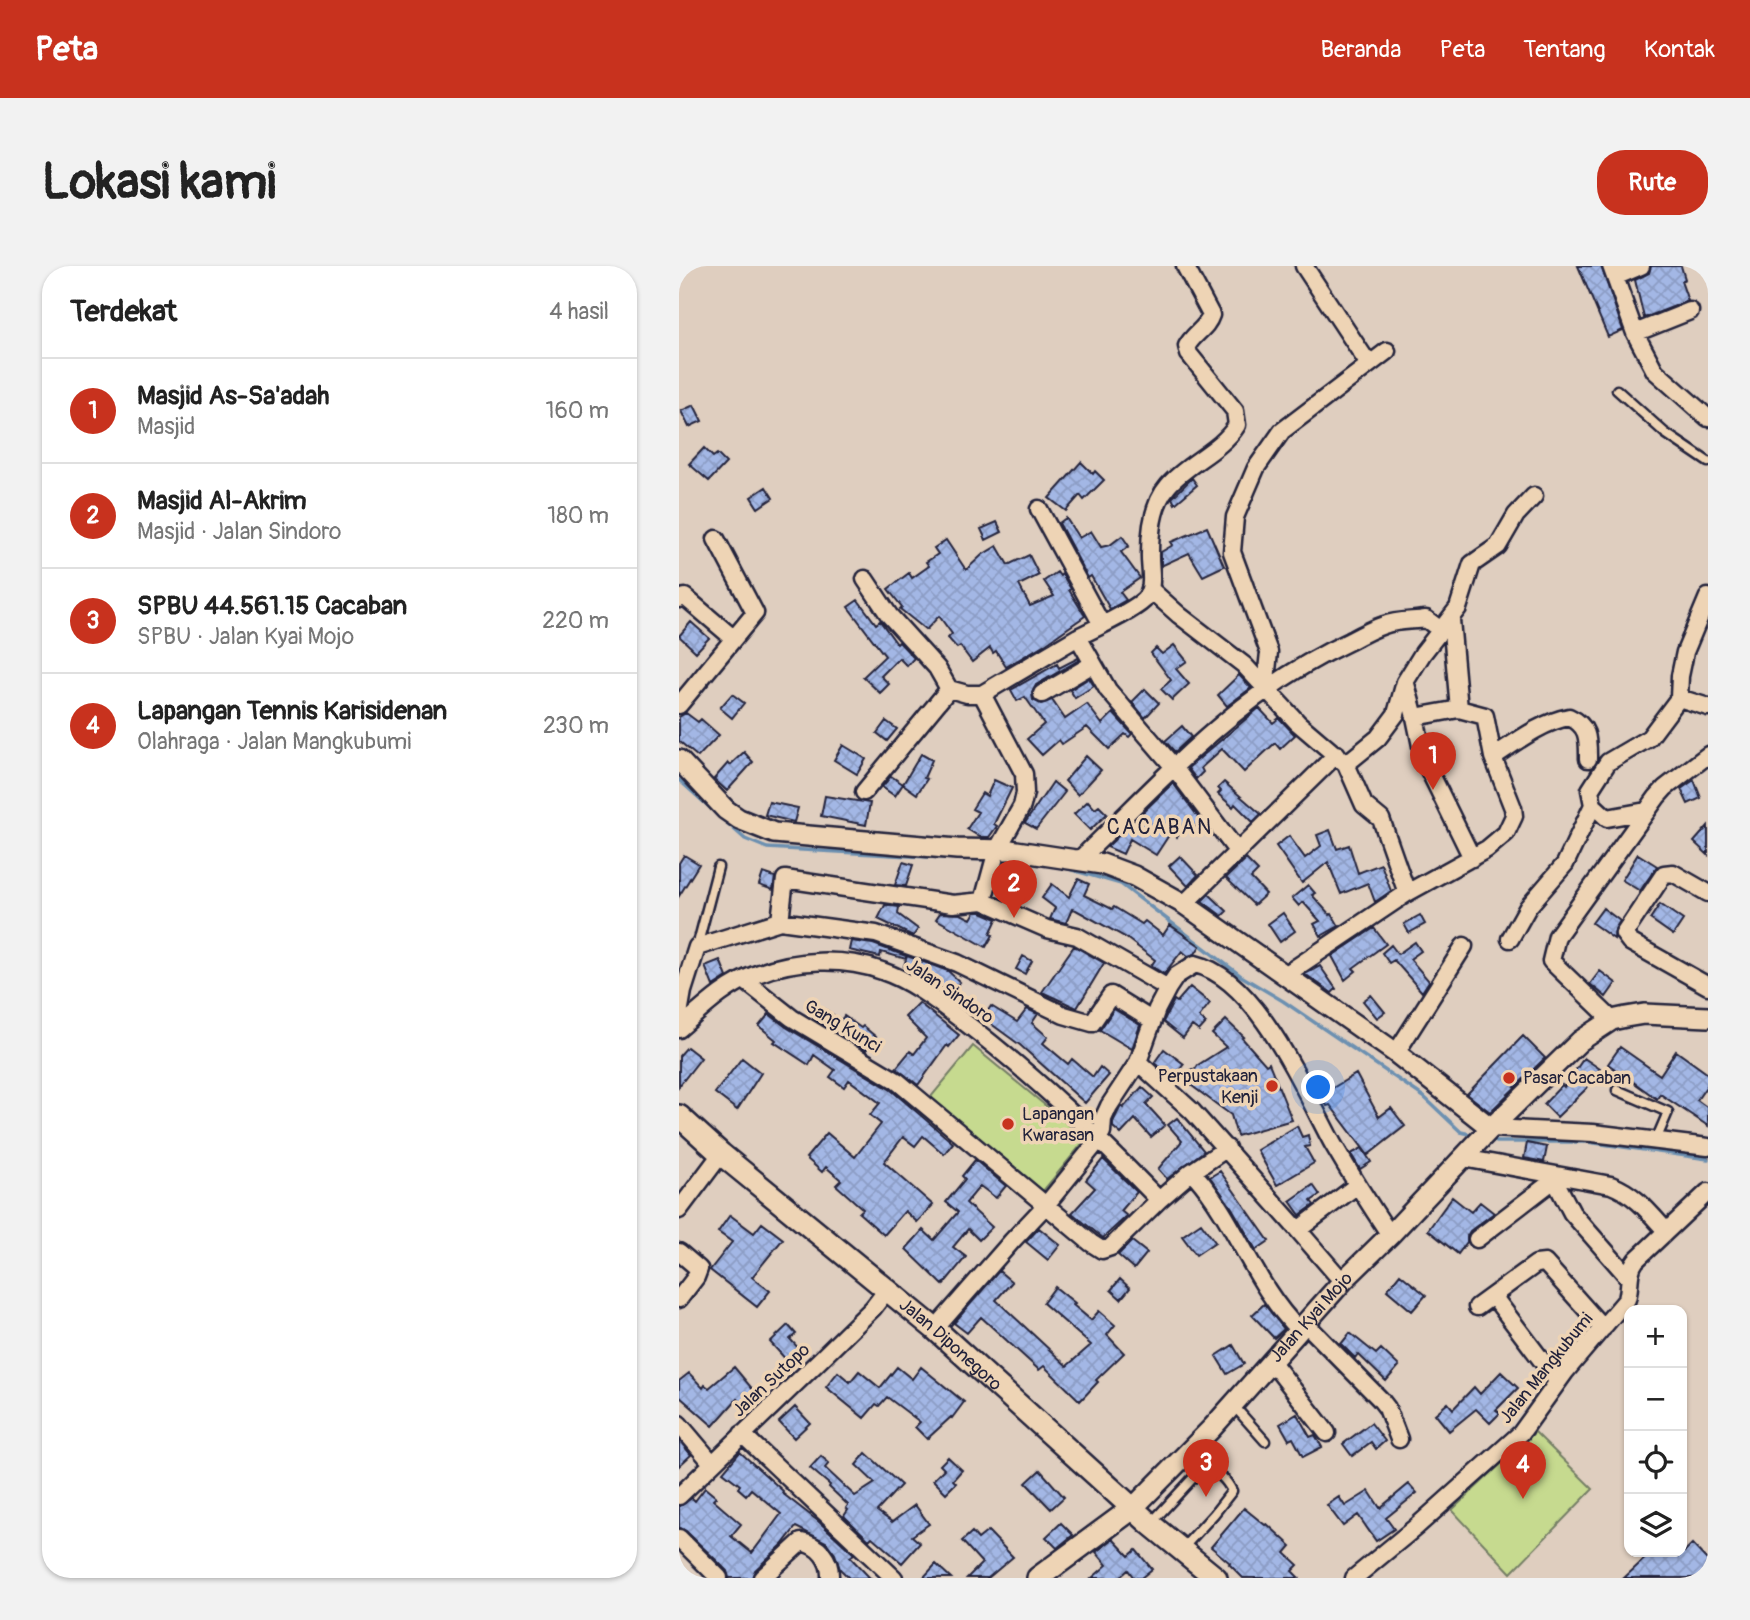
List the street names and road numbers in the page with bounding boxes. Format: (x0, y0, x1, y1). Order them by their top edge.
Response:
street label: Jalan Sindoro (902, 954, 998, 1029)
street label: Gang Kunci (800, 995, 885, 1058)
street label: Jalan Kyai Mojo (1265, 1267, 1358, 1368)
street label: Jalan Diponegoro (894, 1293, 1007, 1396)
street label: Jalan Mangkubumi (1495, 1308, 1598, 1429)
street label: Jalan Sutopo (728, 1338, 815, 1422)

